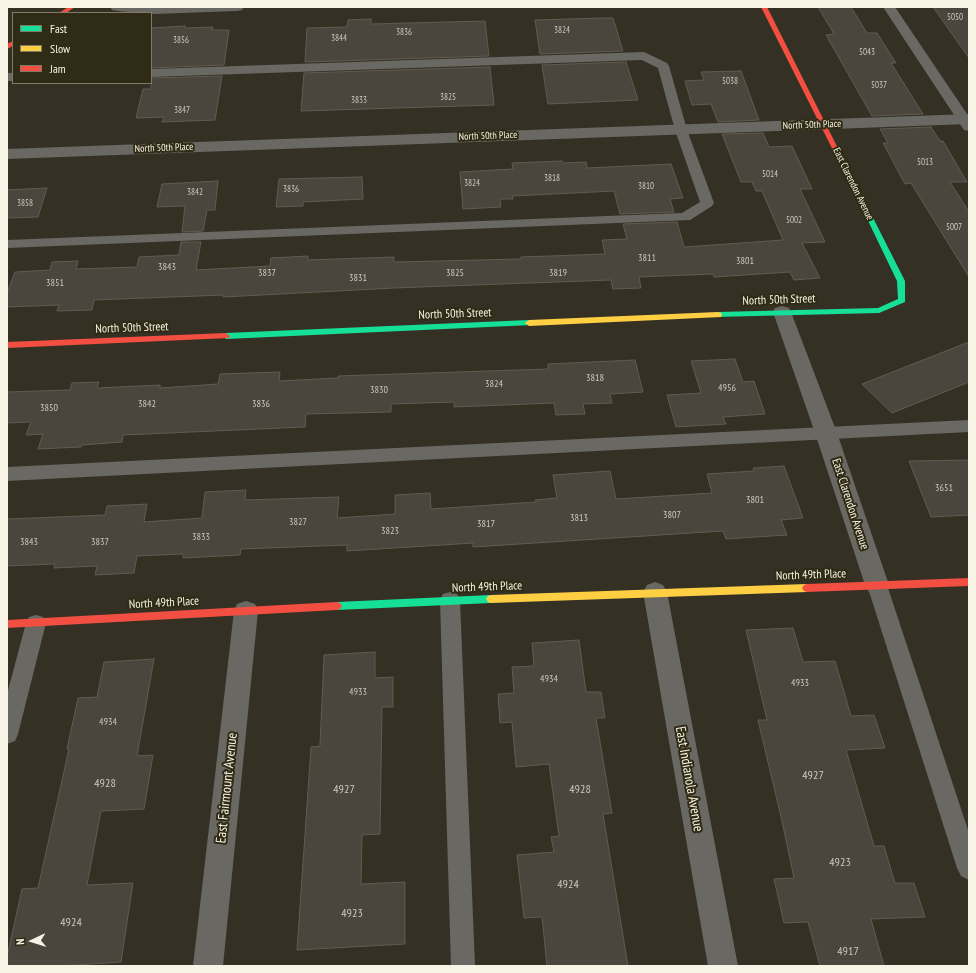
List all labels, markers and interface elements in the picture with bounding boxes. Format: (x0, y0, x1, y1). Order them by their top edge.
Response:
legend (12, 12, 152, 84)
house number: 5050 (947, 12, 963, 22)
text: Fast (50, 21, 67, 36)
house number: 3824 (554, 25, 570, 35)
house number: 3836 (396, 27, 412, 37)
house number: 3844 (331, 33, 347, 43)
house number: 3856 (173, 35, 189, 45)
text: Slow (50, 41, 70, 56)
house number: 5043 (859, 47, 875, 57)
text: Jam (50, 61, 66, 76)
house number: 5038 (722, 76, 738, 86)
house number: 5037 (871, 80, 887, 90)
house number: 3825 (440, 92, 456, 102)
house number: 3833 (351, 95, 367, 105)
house number: 3847 (174, 105, 190, 115)
street label: North 50th Place (783, 118, 841, 132)
street label: North 50th Place (459, 129, 517, 143)
street label: North 50th Place (135, 141, 193, 155)
street label: East Clarendon Avenue (830, 146, 876, 222)
house number: 5013 (917, 157, 933, 167)
house number: 5014 (762, 169, 778, 179)
house number: 3818 (544, 173, 560, 183)
house number: 3824 (464, 178, 480, 188)
house number: 3810 (638, 181, 654, 191)
house number: 3836 (283, 184, 299, 194)
house number: 3842 (187, 187, 203, 197)
house number: 3858 (17, 198, 33, 208)
house number: 5002 (786, 215, 802, 225)
house number: 5007 (946, 222, 962, 232)
house number: 3811 (638, 252, 656, 264)
house number: 3801 (736, 255, 754, 267)
house number: 3843 (158, 261, 176, 273)
house number: 3837 (258, 267, 276, 279)
house number: 3825 (446, 267, 464, 279)
house number: 3819 (549, 267, 567, 279)
house number: 3831 (349, 272, 367, 284)
house number: 3851 (46, 277, 64, 289)
street label: North 50th Street (742, 292, 816, 308)
street label: North 50th Street (418, 306, 492, 322)
street label: North 50th Street (95, 320, 169, 336)
house number: 3818 (586, 372, 604, 384)
house number: 3824 (485, 378, 503, 390)
house number: 4956 (718, 382, 736, 394)
house number: 3830 (370, 384, 388, 396)
house number: 3842 (138, 398, 156, 410)
house number: 3836 (252, 398, 270, 410)
house number: 3850 (40, 402, 58, 414)
street label: East Clarendon Avenue (828, 457, 872, 551)
house number: 3651 (935, 482, 953, 494)
house number: 3801 (746, 494, 764, 506)
house number: 3807 (663, 509, 681, 521)
house number: 3813 (570, 512, 588, 524)
house number: 3827 (289, 516, 307, 528)
house number: 3817 (477, 518, 495, 530)
house number: 3823 (381, 525, 399, 537)
house number: 3833 (192, 531, 210, 543)
house number: 3843 (20, 536, 38, 548)
house number: 3837 (91, 536, 109, 548)
street label: North 49th Place (776, 567, 846, 583)
street label: North 49th Place (452, 579, 522, 595)
street label: North 49th Place (129, 594, 199, 612)
house number: 4934 (540, 673, 558, 685)
house number: 4933 (791, 677, 809, 689)
house number: 4933 (349, 686, 367, 698)
house number: 4934 (99, 716, 117, 728)
street label: East Indianola Avenue (671, 725, 707, 833)
street label: East Fairmount Avenue (213, 732, 241, 844)
house number: 4927 (802, 769, 824, 783)
house number: 4928 (94, 777, 116, 791)
house number: 4927 (333, 783, 355, 797)
house number: 4928 (569, 783, 591, 797)
house number: 4923 (829, 856, 851, 870)
house number: 4924 (557, 878, 579, 892)
house number: 4923 (341, 907, 363, 921)
house number: 4924 (60, 916, 82, 930)
north arrow (12, 921, 52, 961)
text: N (13, 938, 27, 945)
house number: 4917 (837, 945, 859, 959)

